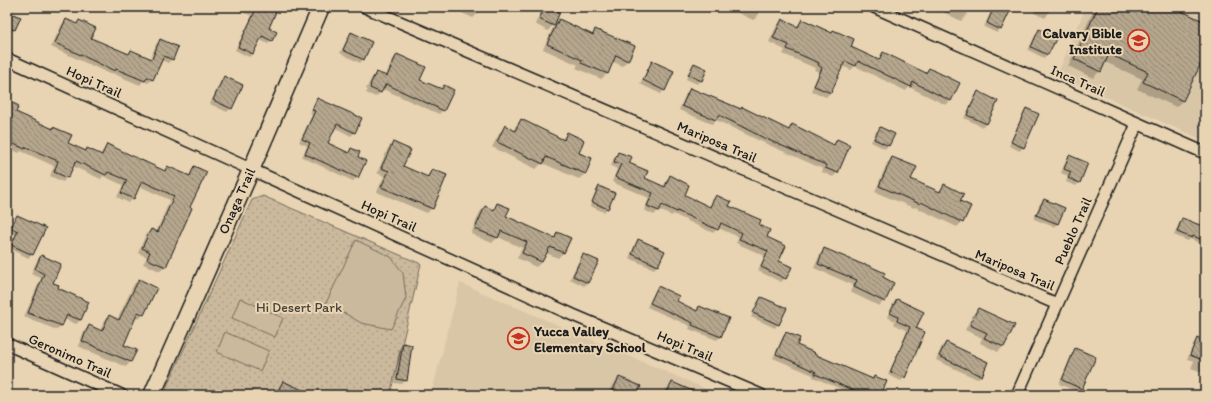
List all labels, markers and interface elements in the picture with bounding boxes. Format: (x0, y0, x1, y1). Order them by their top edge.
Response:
place label: Calvary Bible Institute (1043, 25, 1122, 58)
school or university icon: Calvary Bible Institute (1125, 28, 1151, 54)
street label: Inca Trail (1048, 61, 1108, 101)
street label: Hopi Trail (64, 62, 124, 102)
street label: Mariposa Trail (675, 118, 759, 166)
street label: Onaga Trail (215, 165, 259, 237)
street label: Pueblo Trail (1051, 195, 1095, 267)
street label: Hopi Trail (359, 196, 419, 236)
street label: Mariposa Trail (973, 246, 1057, 294)
park label: Hi Desert Park (256, 299, 342, 316)
place label: Yucca Valley Elementary School (533, 323, 647, 356)
school or university icon: Yucca Valley Elementary School (505, 326, 531, 352)
street label: Hopi Trail (655, 327, 715, 365)
street label: Geronimo Trail (26, 330, 114, 382)

